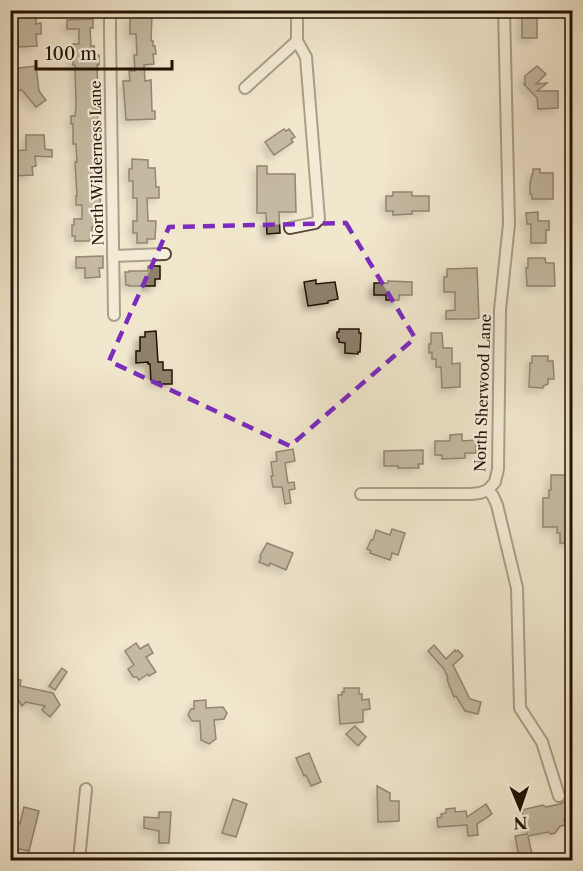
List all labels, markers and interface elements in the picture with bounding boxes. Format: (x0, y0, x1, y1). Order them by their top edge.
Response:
scale bar (36, 33, 172, 71)
text: 100 m (45, 43, 97, 65)
street label: North Wilderness Lane (86, 80, 107, 246)
street label: North Sherwood Lane (470, 314, 495, 472)
north arrow (490, 778, 550, 838)
text: N (513, 813, 528, 833)

